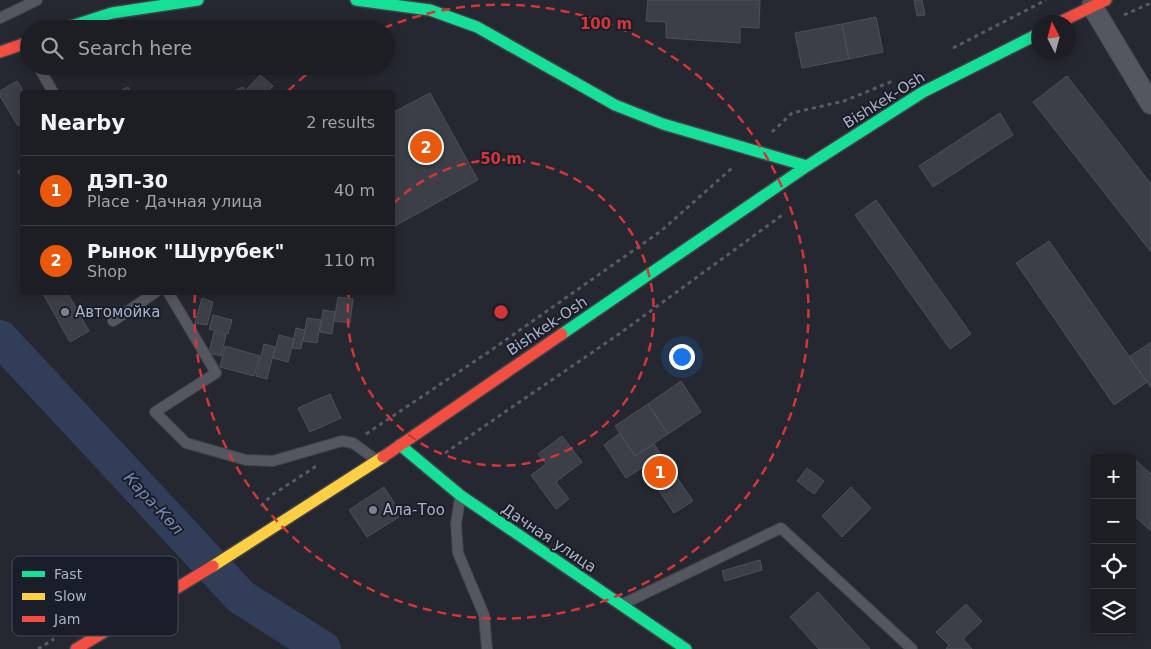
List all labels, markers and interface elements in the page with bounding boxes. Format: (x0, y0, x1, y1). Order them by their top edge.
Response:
text: 100 m (580, 15, 632, 33)
north arrow (1031, 15, 1076, 60)
search box (20, 20, 395, 75)
icon: search (38, 34, 66, 62)
text: Search here (78, 37, 192, 59)
street label: Bishkek-Osh (840, 68, 928, 132)
text: Nearby (40, 111, 125, 135)
text: 2 results (306, 113, 375, 132)
pin: 2 (410, 128, 442, 166)
text: 50 m (480, 150, 522, 168)
text: ДЭП-30 (87, 170, 168, 192)
text: 1 (50, 181, 62, 200)
text: 40 m (334, 181, 375, 200)
text: Place · Дачная улица (87, 192, 262, 211)
text: Рынок "Шурубек" (87, 240, 285, 262)
text: 2 (50, 251, 62, 270)
text: 110 m (324, 251, 375, 270)
text: Shop (87, 262, 127, 281)
street label: Bishkek-Osh (503, 293, 591, 359)
place label: Автомойка (75, 303, 161, 321)
centre of rings (492, 303, 510, 321)
marker: Автомойка (59, 306, 71, 318)
your location (669, 344, 695, 370)
pin: 1 (644, 453, 676, 491)
map controls (1091, 454, 1136, 634)
button: + (1091, 454, 1136, 499)
water label: Кара-Көл (120, 468, 187, 538)
button: − (1091, 499, 1136, 544)
street label: Дачная улица (498, 500, 600, 576)
place label: Ала-Тоо (383, 501, 445, 519)
marker: Ала-Тоо (367, 504, 379, 516)
button: locate (1091, 544, 1136, 589)
legend (12, 556, 178, 636)
text: Fast (54, 566, 83, 582)
text: Slow (54, 588, 87, 604)
button: layers (1091, 589, 1136, 634)
text: Jam (53, 611, 80, 627)

